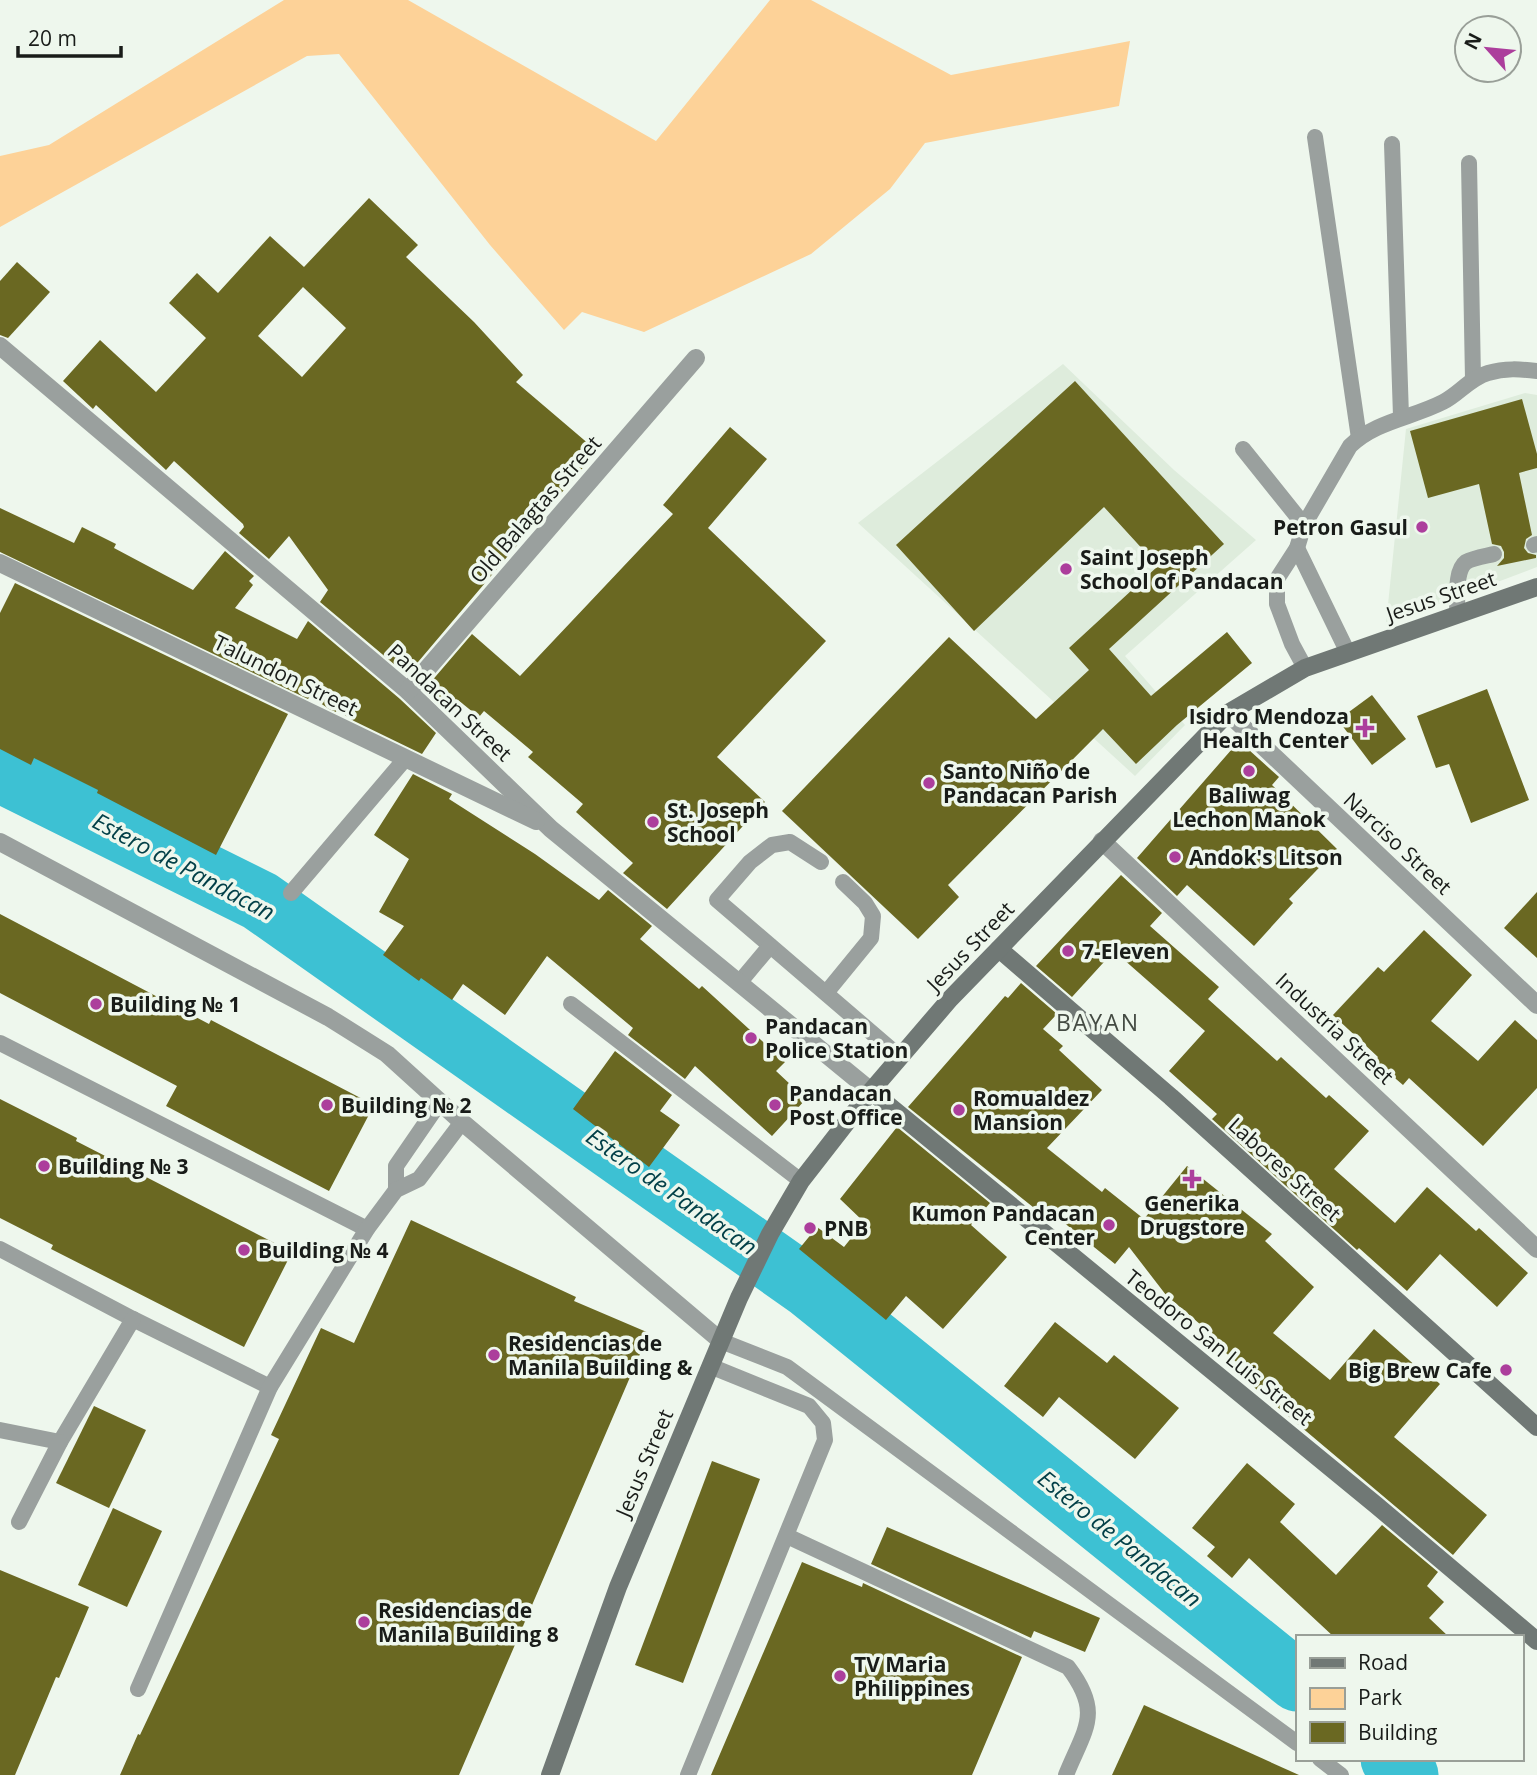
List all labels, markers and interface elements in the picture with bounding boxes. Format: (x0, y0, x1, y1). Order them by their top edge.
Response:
scale bar (18, 14, 121, 58)
north arrow (1453, 14, 1523, 84)
text: 20 m (28, 24, 77, 52)
text: N (1458, 28, 1488, 54)
street label: Old Balagtas Street (463, 429, 607, 589)
place label: Petron Gasul (1273, 513, 1408, 541)
marker: Petron Gasul (1414, 519, 1430, 535)
place label: Saint Joseph School of Pandacan (1080, 543, 1284, 595)
marker: Saint Joseph School of Pandacan (1058, 561, 1074, 577)
street label: Jesus Street (1380, 564, 1500, 629)
street label: Talundon Street (209, 628, 363, 722)
street label: Pandacan Street (382, 637, 518, 767)
place label: Isidro Mendoza Health Center (1189, 702, 1349, 754)
marker: Isidro Mendoza Health Center (1355, 718, 1375, 738)
place label: Santo Niño de Pandacan Parish (943, 757, 1117, 809)
marker: Baliwag Lechon Manok (1241, 763, 1257, 779)
marker: Santo Niño de Pandacan Parish (921, 775, 937, 791)
place label: Baliwag Lechon Manok (1172, 781, 1327, 833)
street label: Narciso Street (1338, 786, 1458, 900)
place label: St. Joseph School (667, 796, 769, 848)
water label: Estero de Pandacan (87, 805, 281, 927)
marker: St. Joseph School (645, 814, 661, 830)
place label: Andok's Litson (1189, 843, 1343, 871)
marker: Andok's Litson (1167, 849, 1183, 865)
street label: Jesus Street (919, 895, 1020, 998)
place label: 7-Eleven (1082, 937, 1170, 965)
marker: 7-Eleven (1060, 943, 1076, 959)
street label: Industria Street (1270, 966, 1400, 1090)
place label: Building № 1 (110, 990, 241, 1018)
marker: Building № 1 (88, 996, 104, 1012)
district label: BAYAN (1056, 1006, 1140, 1038)
place label: Pandacan Police Station (765, 1012, 908, 1064)
marker: Pandacan Police Station (743, 1030, 759, 1046)
place label: Pandacan Post Office (789, 1079, 903, 1131)
place label: Romualdez Mansion (973, 1084, 1089, 1136)
place label: Building № 2 (341, 1091, 472, 1119)
marker: Building № 2 (319, 1097, 335, 1113)
marker: Pandacan Post Office (767, 1097, 783, 1113)
marker: Romualdez Mansion (951, 1102, 967, 1118)
street label: Labores Street (1223, 1111, 1347, 1227)
water label: Estero de Pandacan (580, 1120, 764, 1262)
place label: Building № 3 (58, 1152, 189, 1180)
marker: Building № 3 (36, 1158, 52, 1174)
marker: Generika Drugstore (1184, 1171, 1200, 1187)
place label: Generika Drugstore (1139, 1189, 1245, 1241)
place label: Kumon Pandacan Center (911, 1199, 1095, 1251)
place label: PNB (824, 1214, 868, 1242)
marker: Kumon Pandacan Center (1101, 1217, 1117, 1233)
marker: PNB (802, 1220, 818, 1236)
place label: Building № 4 (258, 1236, 389, 1264)
marker: Building № 4 (236, 1242, 252, 1258)
street label: Teodoro San Luis Street (1120, 1263, 1318, 1431)
place label: Residencias de Manila Building & (508, 1329, 693, 1381)
marker: Residencias de Manila Building & (486, 1347, 502, 1363)
place label: Big Brew Cafe (1348, 1356, 1492, 1384)
marker: Big Brew Cafe (1498, 1362, 1514, 1378)
street label: Jesus Street (608, 1405, 679, 1523)
water label: Estero de Pandacan (1032, 1462, 1208, 1614)
place label: Residencias de Manila Building 8 (378, 1596, 559, 1648)
marker: Residencias de Manila Building 8 (356, 1614, 372, 1630)
legend (1296, 1635, 1523, 1761)
text: Road (1358, 1648, 1408, 1676)
place label: TV Maria Philippines (854, 1650, 970, 1702)
marker: TV Maria Philippines (832, 1668, 848, 1684)
text: Park (1358, 1683, 1402, 1711)
text: Building (1358, 1718, 1437, 1746)

